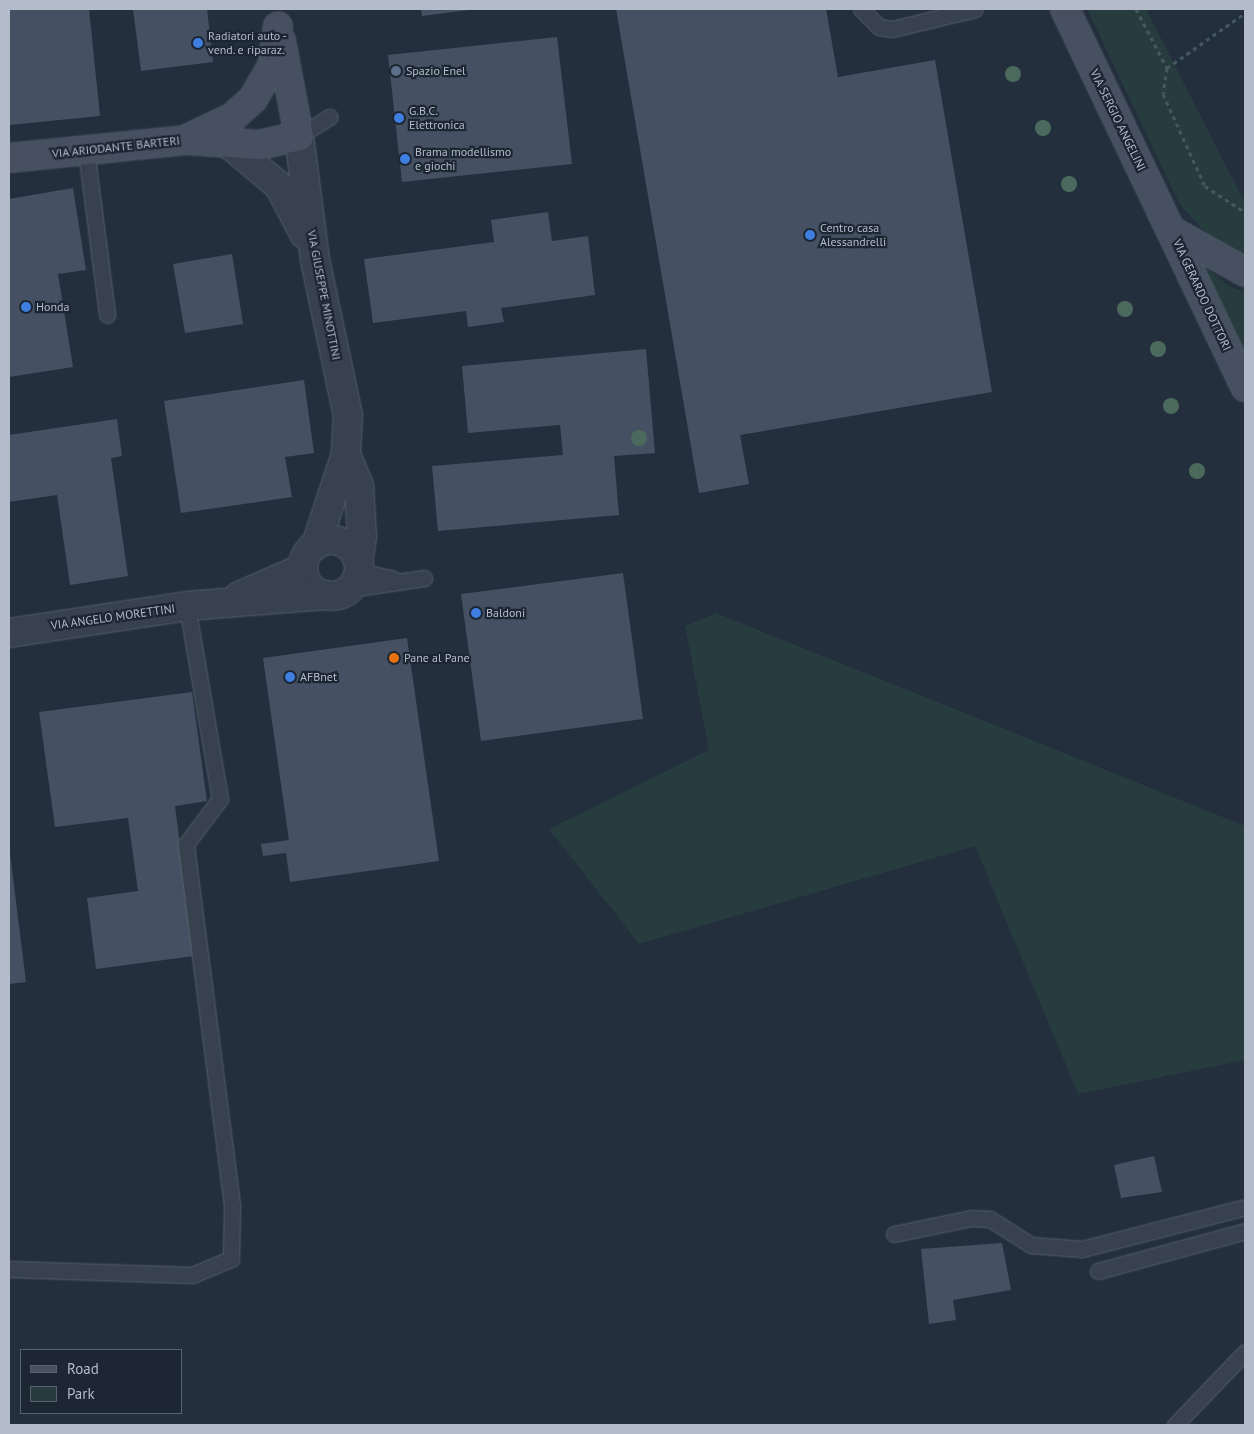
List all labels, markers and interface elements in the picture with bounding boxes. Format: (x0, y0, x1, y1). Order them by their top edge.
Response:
place label: Radiatori auto - vend. e riparaz. (208, 29, 288, 57)
marker: Radiatori auto - vend. e riparaz. (192, 37, 204, 49)
place label: Spazio Enel (406, 64, 466, 78)
marker: Spazio Enel (390, 65, 402, 77)
street label: VIA SERGIO ANGELINI (1087, 66, 1149, 174)
place label: G.B.C. Elettronica (409, 104, 465, 132)
marker: G.B.C. Elettronica (393, 112, 405, 124)
street label: VIA ARIODANTE BARTERI (51, 133, 181, 161)
place label: Brama modellismo e giochi (415, 145, 511, 173)
marker: Brama modellismo e giochi (399, 153, 411, 165)
place label: Centro casa Alessandrelli (820, 221, 886, 249)
street label: VIA GIUSEPPE MINOTTINI (304, 229, 344, 361)
marker: Centro casa Alessandrelli (804, 229, 816, 241)
street label: VIA GERARDO DOTTORI (1170, 237, 1234, 353)
place label: Honda (36, 300, 69, 314)
marker: Honda (20, 301, 32, 313)
street label: VIA ANGELO MORETTINI (50, 601, 176, 633)
place label: Baldoni (486, 606, 525, 620)
marker: Baldoni (470, 607, 482, 619)
place label: Pane al Pane (404, 651, 470, 665)
marker: Pane al Pane (388, 652, 400, 664)
place label: AFBnet (300, 670, 337, 684)
marker: AFBnet (284, 671, 296, 683)
legend (20, 1349, 182, 1414)
text: Road (67, 1359, 99, 1378)
text: Park (67, 1384, 95, 1403)

